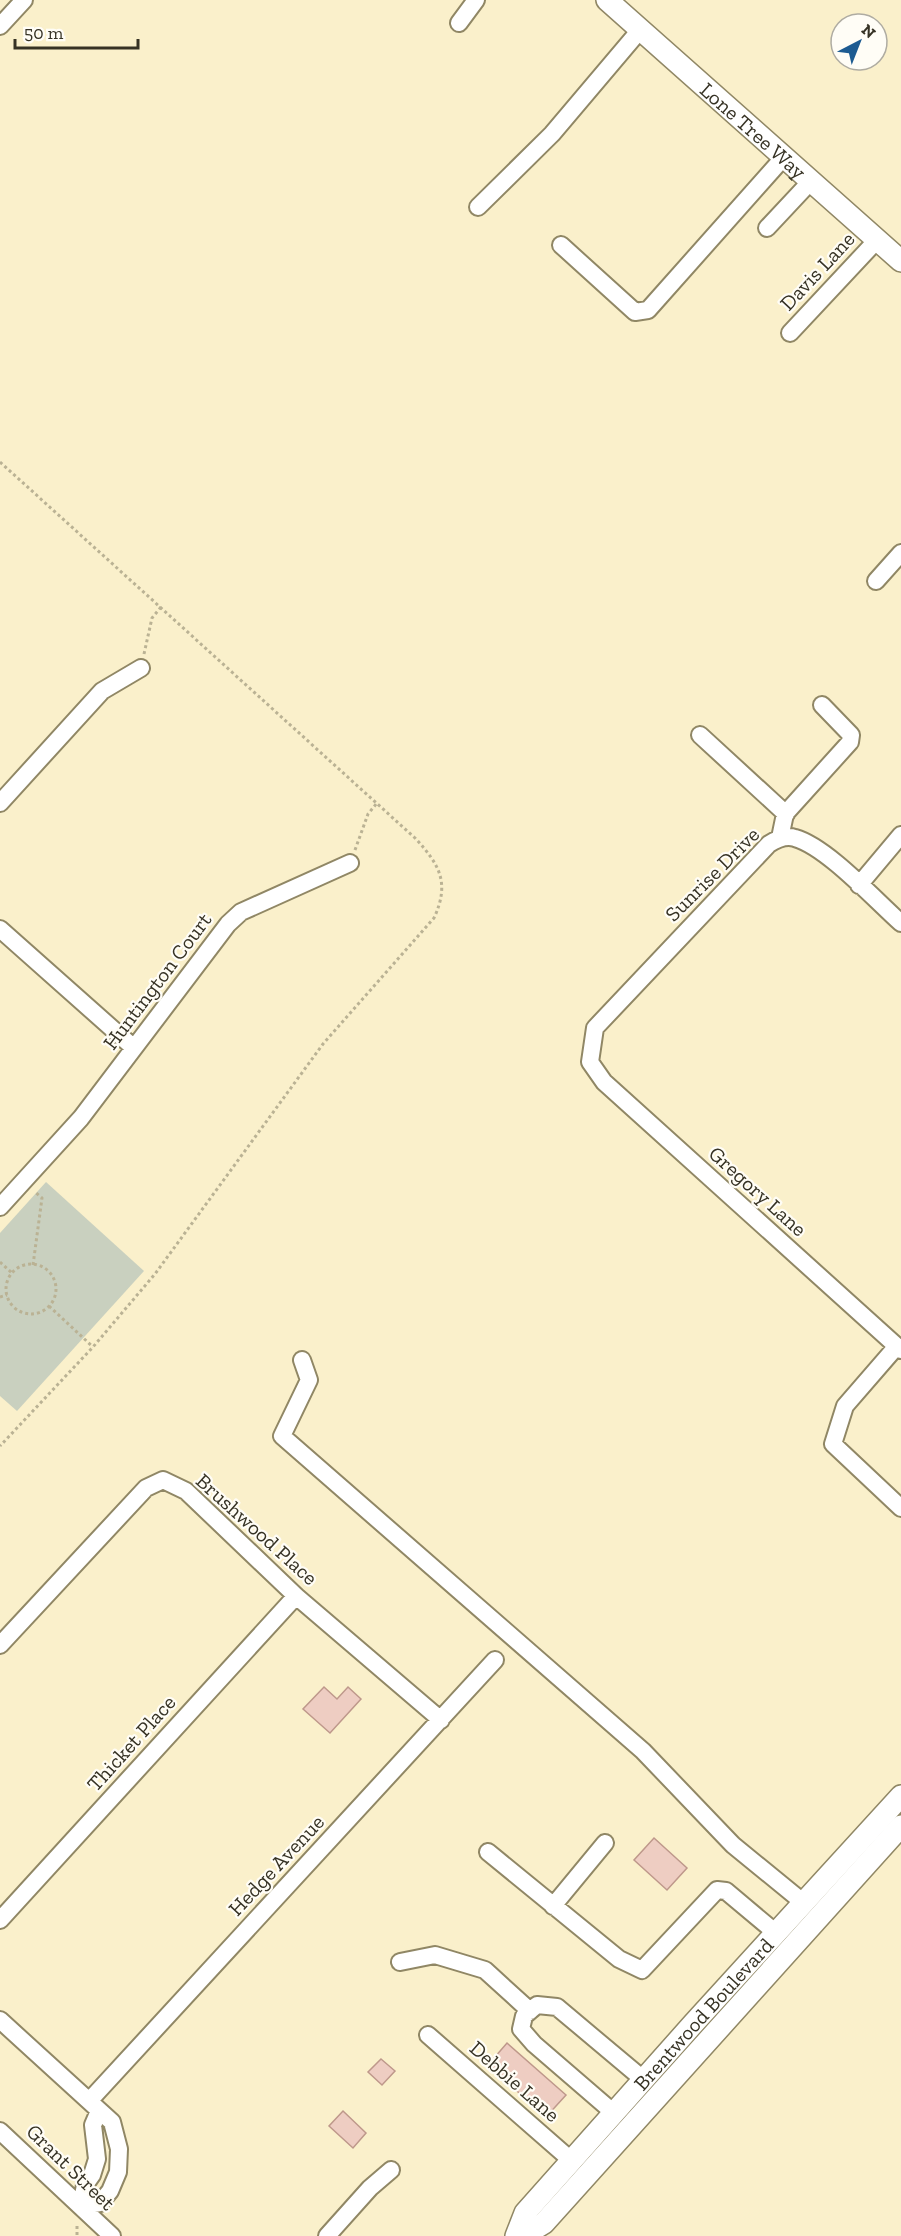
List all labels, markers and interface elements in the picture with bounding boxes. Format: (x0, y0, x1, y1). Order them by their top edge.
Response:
scale bar (15, 12, 138, 50)
north arrow (829, 12, 889, 72)
text: N (858, 20, 880, 42)
text: 50 m (24, 22, 64, 44)
street label: Lone Tree Way (696, 77, 812, 184)
street label: Davis Lane (774, 226, 860, 316)
street label: Sunrise Drive (660, 822, 764, 926)
street label: Huntington Court (97, 908, 217, 1054)
street label: Gregory Lane (704, 1141, 812, 1241)
street label: Brushwood Place (191, 1468, 323, 1590)
street label: Thicket Place (81, 1690, 181, 1796)
street label: Hedge Avenue (223, 1809, 329, 1921)
street label: Brentwood Boulevard (628, 1932, 779, 2095)
street label: Debbie Lane (465, 2035, 565, 2127)
street label: Grant Street (22, 2119, 121, 2216)

